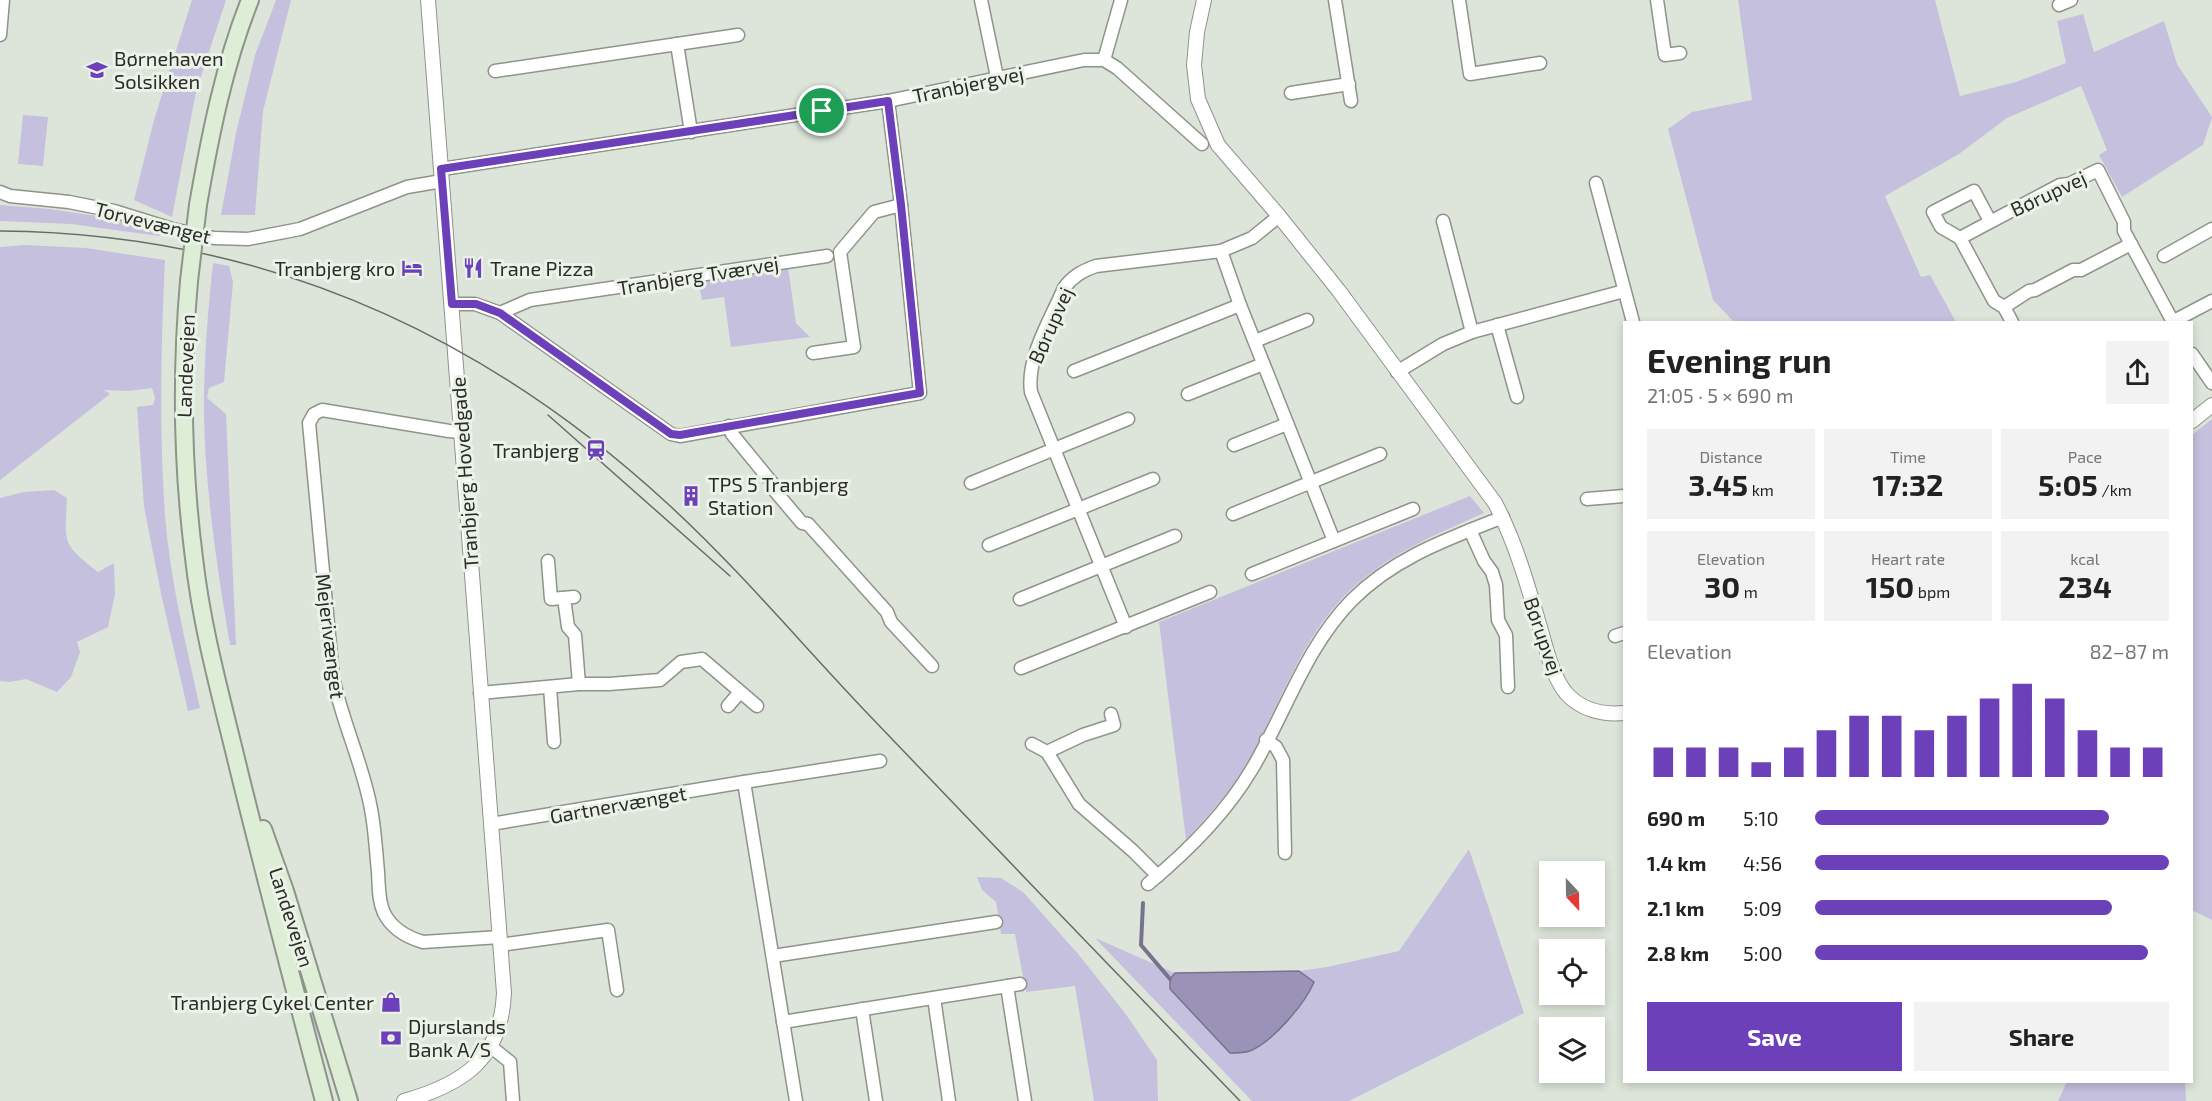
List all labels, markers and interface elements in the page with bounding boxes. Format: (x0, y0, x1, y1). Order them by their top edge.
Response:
place label: Børnehaven Solsikken (114, 46, 224, 93)
school or university icon: Børnehaven Solsikken (85, 58, 109, 82)
street label: Tranbjergvej (910, 61, 1026, 107)
pin (796, 85, 847, 136)
icon: arrive (805, 94, 838, 127)
street label: Børupvej (2006, 165, 2090, 221)
street label: Torvevænget (92, 196, 214, 248)
street label: Tranbjerg Tværvej (616, 250, 780, 300)
place label: Tranbjerg kro (275, 256, 395, 280)
hotel icon: Tranbjerg kro (400, 256, 424, 280)
restaurant icon: Trane Pizza (461, 256, 485, 280)
place label: Trane Pizza (490, 256, 594, 280)
street label: Børupvej (1023, 283, 1077, 367)
street label: Landevejen (171, 314, 199, 418)
text: Evening run (1647, 340, 1832, 380)
button: share (2106, 341, 2169, 404)
street label: Tranbjerg Hovedgade (445, 376, 483, 570)
text: 21:05 · 5 × 690 m (1647, 383, 1794, 407)
place label: Tranbjerg (492, 438, 579, 462)
station icon: Tranbjerg (584, 438, 608, 462)
text: Distance (1699, 447, 1763, 466)
text: Time (1890, 447, 1926, 466)
text: Pace (2068, 447, 2102, 466)
text: 3.45 (1688, 466, 1748, 502)
text: 17:32 (1873, 466, 1943, 502)
text: 5:05 (2038, 466, 2098, 502)
place label: TPS 5 Tranbjerg Station (708, 472, 848, 519)
text: km (1748, 480, 1774, 499)
text: /km (2098, 480, 2132, 499)
building icon: TPS 5 Tranbjerg Station (679, 484, 703, 508)
text: Elevation (1697, 549, 1765, 568)
text: Heart rate (1871, 549, 1945, 568)
text: kcal (2070, 549, 2100, 568)
text: 30 (1704, 568, 1740, 604)
text: 150 (1866, 568, 1914, 604)
text: 234 (2058, 568, 2112, 604)
street label: Mejerivænget (311, 572, 351, 700)
text: m (1740, 582, 1758, 601)
text: bpm (1914, 582, 1950, 601)
street label: Børupvej (1519, 594, 1569, 678)
text: Elevation (1647, 639, 1732, 663)
text: 82–87 m (2089, 639, 2169, 663)
street label: Gartnervænget (548, 780, 689, 828)
text: 690 m (1647, 806, 1705, 830)
text: 5:10 (1743, 806, 1778, 830)
text: 1.4 km (1647, 851, 1706, 875)
text: 4:56 (1743, 851, 1782, 875)
north arrow (1539, 861, 1605, 927)
map controls (1539, 861, 1605, 1083)
street label: Landevejen (265, 864, 319, 970)
text: 2.1 km (1647, 896, 1704, 920)
text: 5:09 (1743, 896, 1782, 920)
button: locate (1539, 939, 1605, 1005)
text: 2.8 km (1647, 941, 1709, 965)
text: 5:00 (1743, 941, 1783, 965)
place label: Tranbjerg Cykel Center (170, 990, 374, 1014)
shop icon: Tranbjerg Cykel Center (379, 990, 403, 1014)
button: Save (1647, 1002, 1902, 1071)
button: Share (1914, 1002, 2169, 1071)
place label: Djurslands Bank A/S (408, 1014, 506, 1061)
button: layers (1539, 1017, 1605, 1083)
bank icon: Djurslands Bank A/S (379, 1026, 403, 1050)

